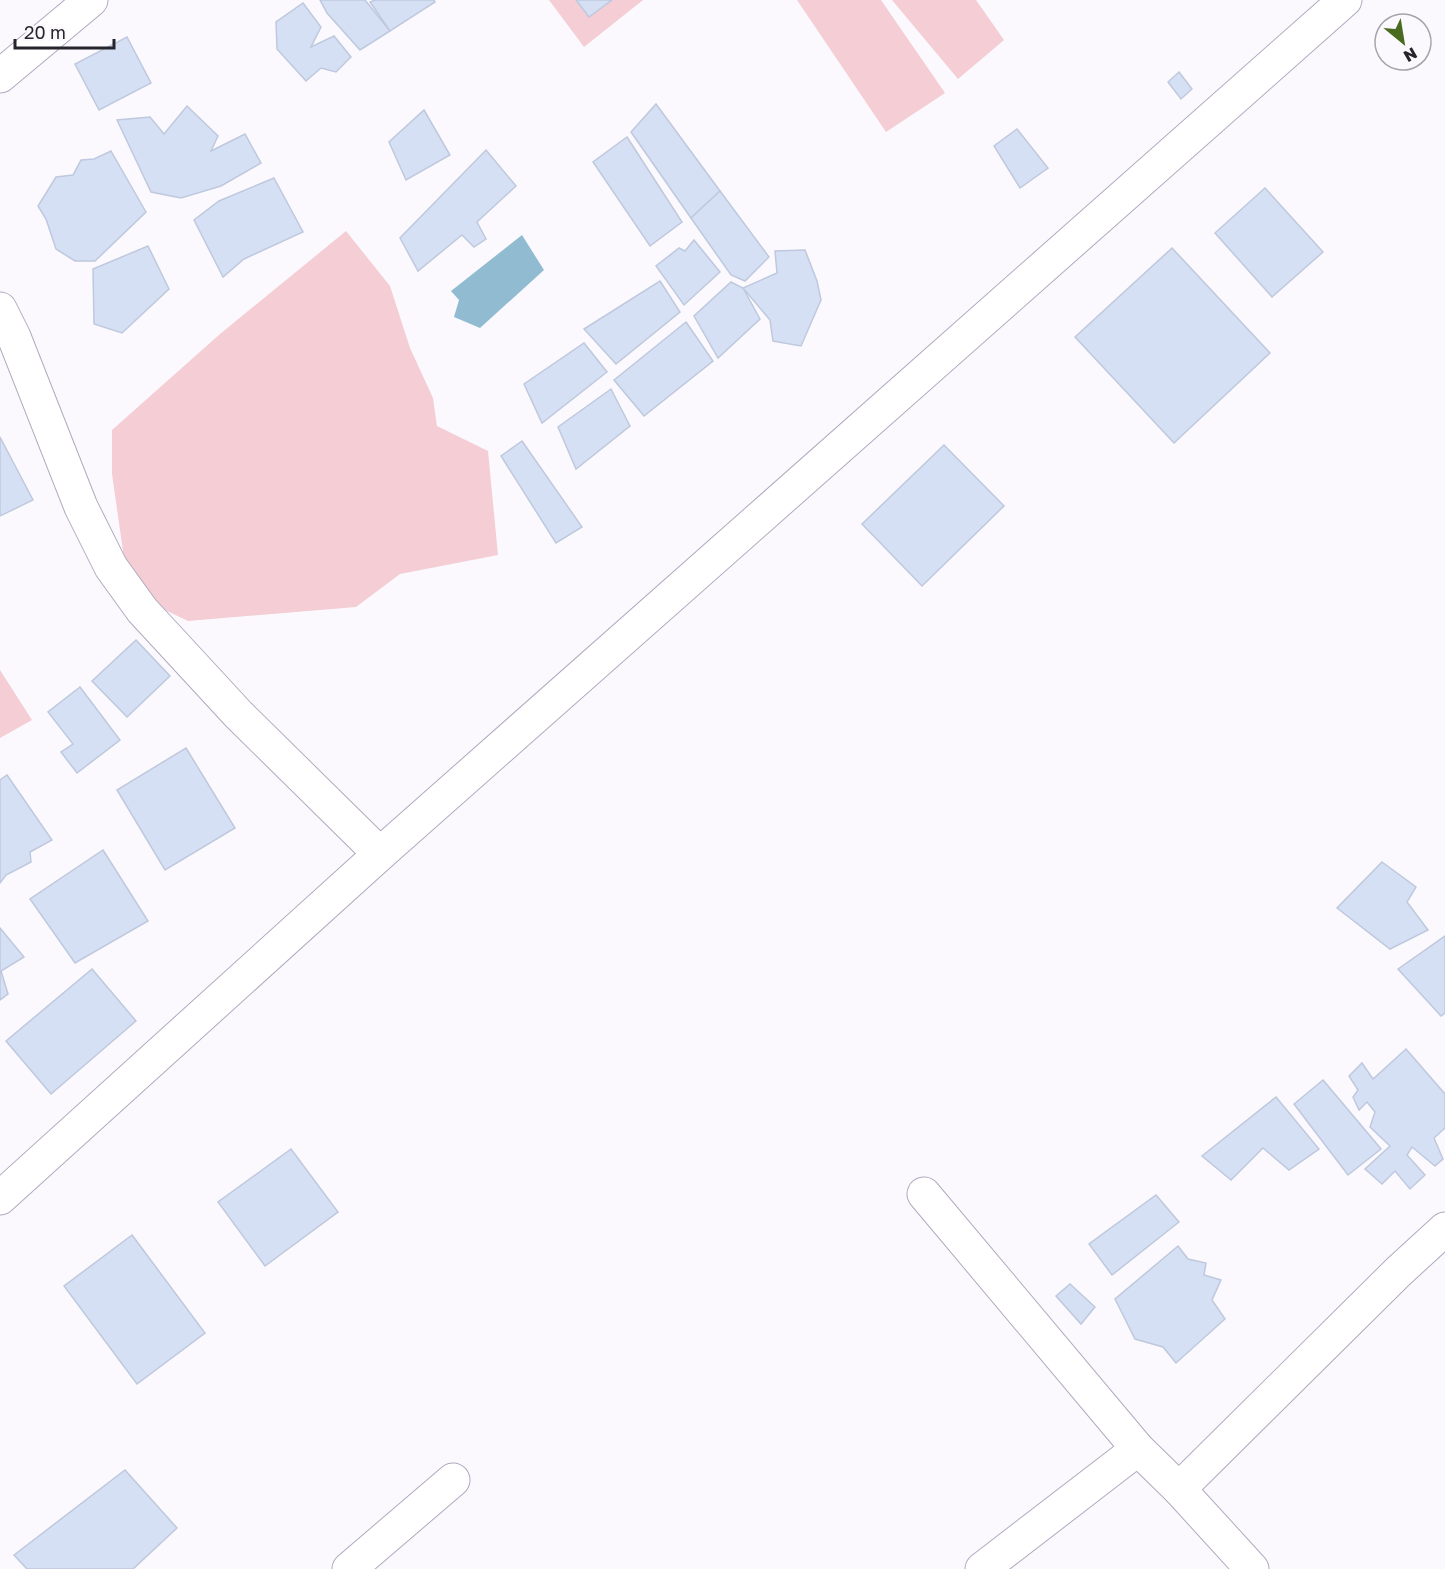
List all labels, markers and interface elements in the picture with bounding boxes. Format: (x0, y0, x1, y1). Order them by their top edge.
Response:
scale bar (15, 12, 114, 50)
north arrow (1373, 12, 1433, 72)
text: 20 m (24, 21, 66, 43)
text: N (1400, 43, 1421, 67)

